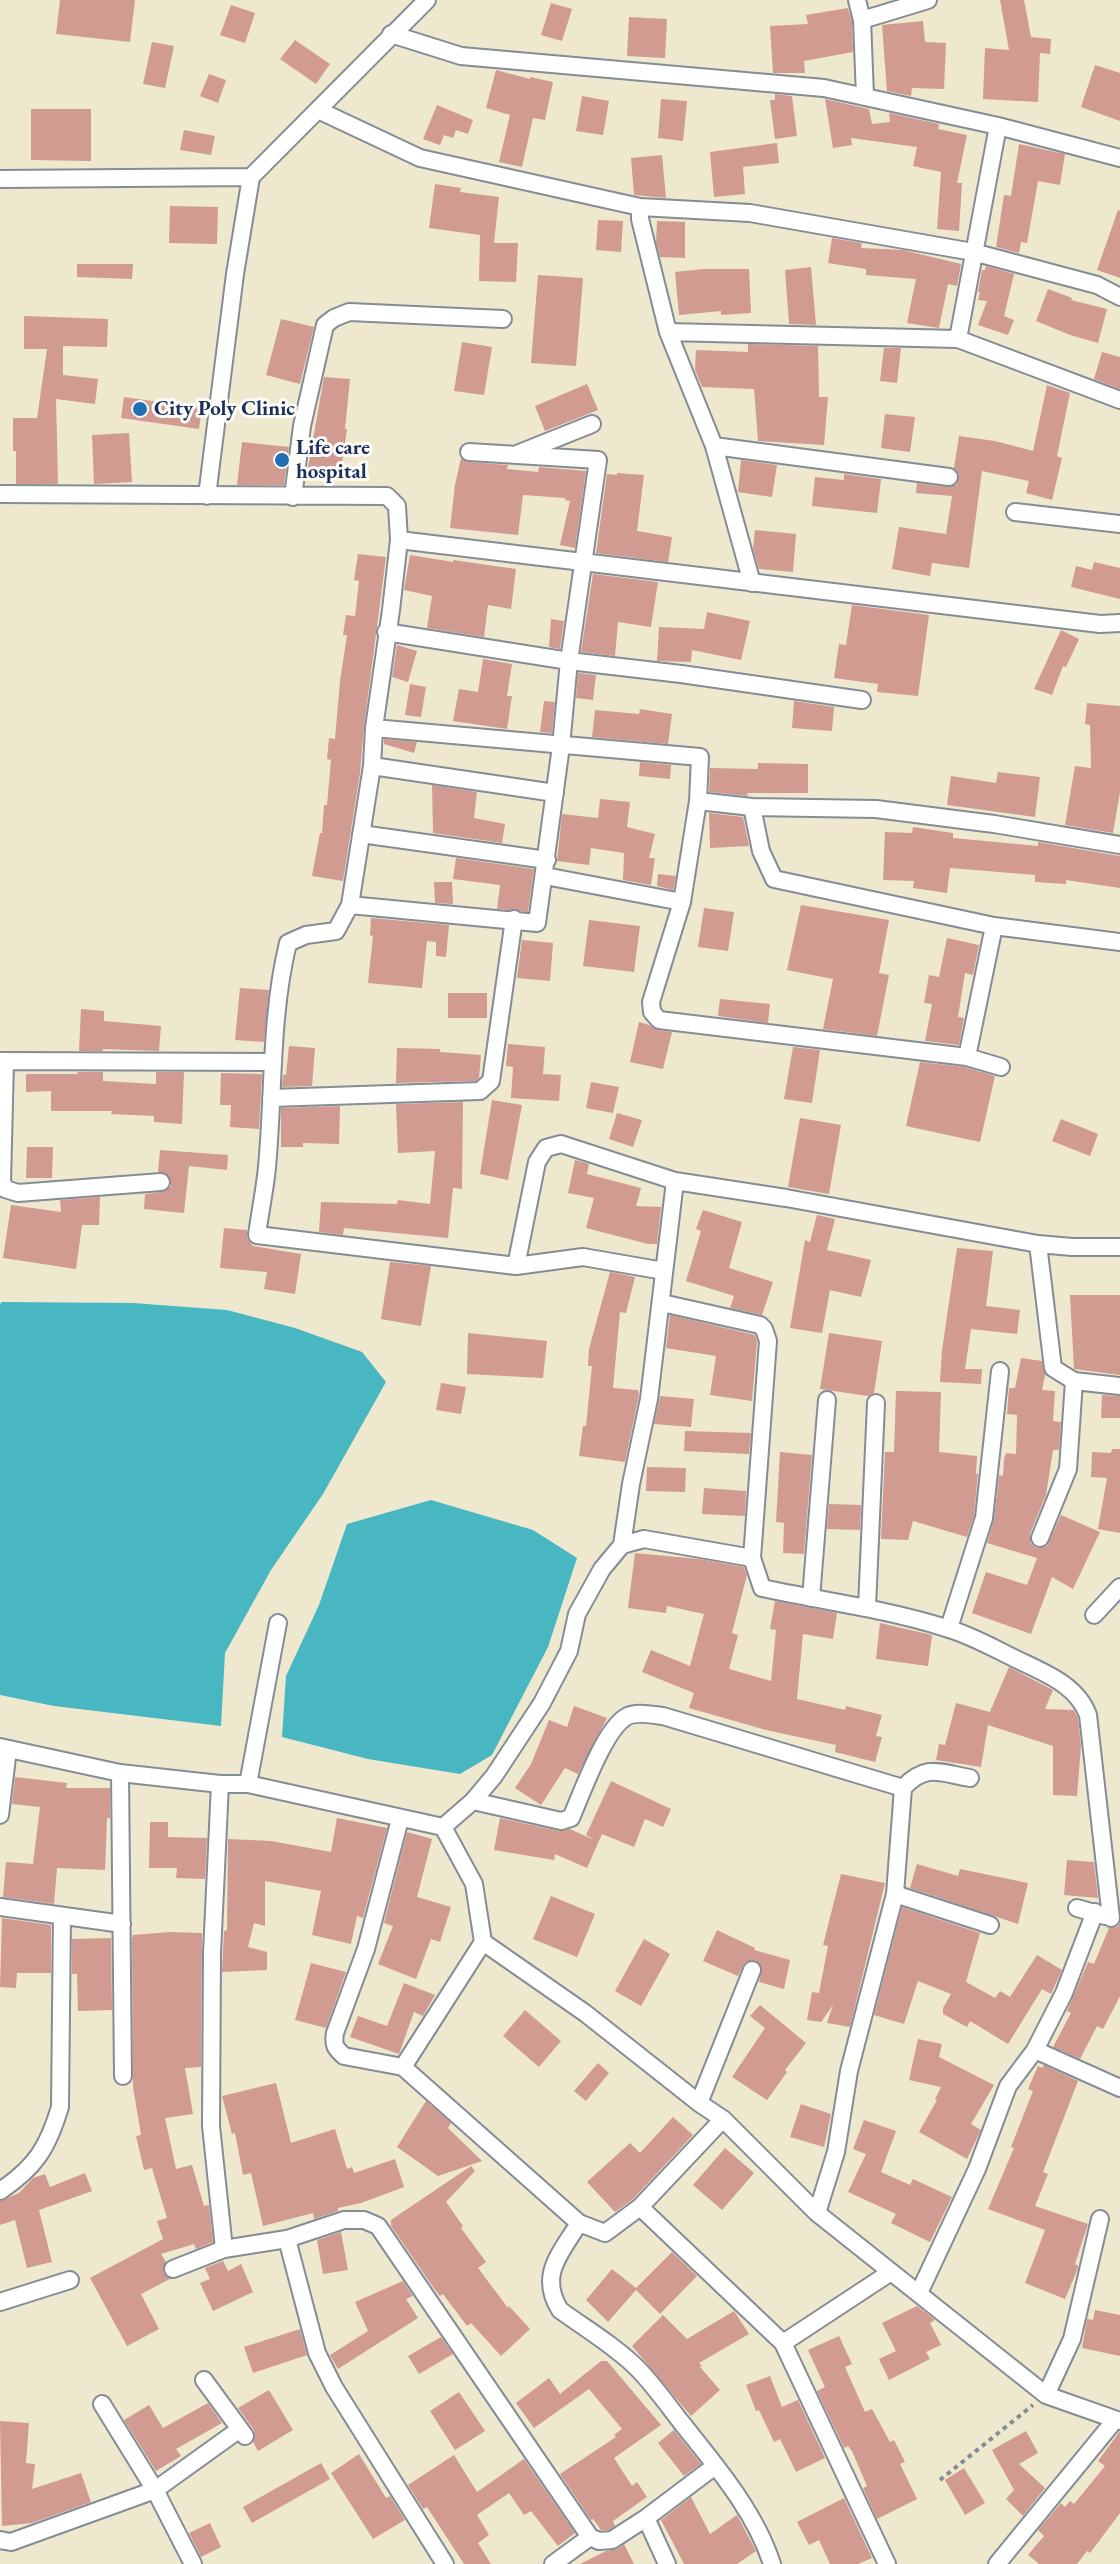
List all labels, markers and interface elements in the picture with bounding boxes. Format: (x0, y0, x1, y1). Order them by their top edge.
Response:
place label: City Poly Clinic (154, 396, 295, 422)
marker: City Poly Clinic (131, 400, 149, 418)
place label: Life care hospital (296, 435, 370, 485)
marker: Life care hospital (273, 451, 291, 469)

